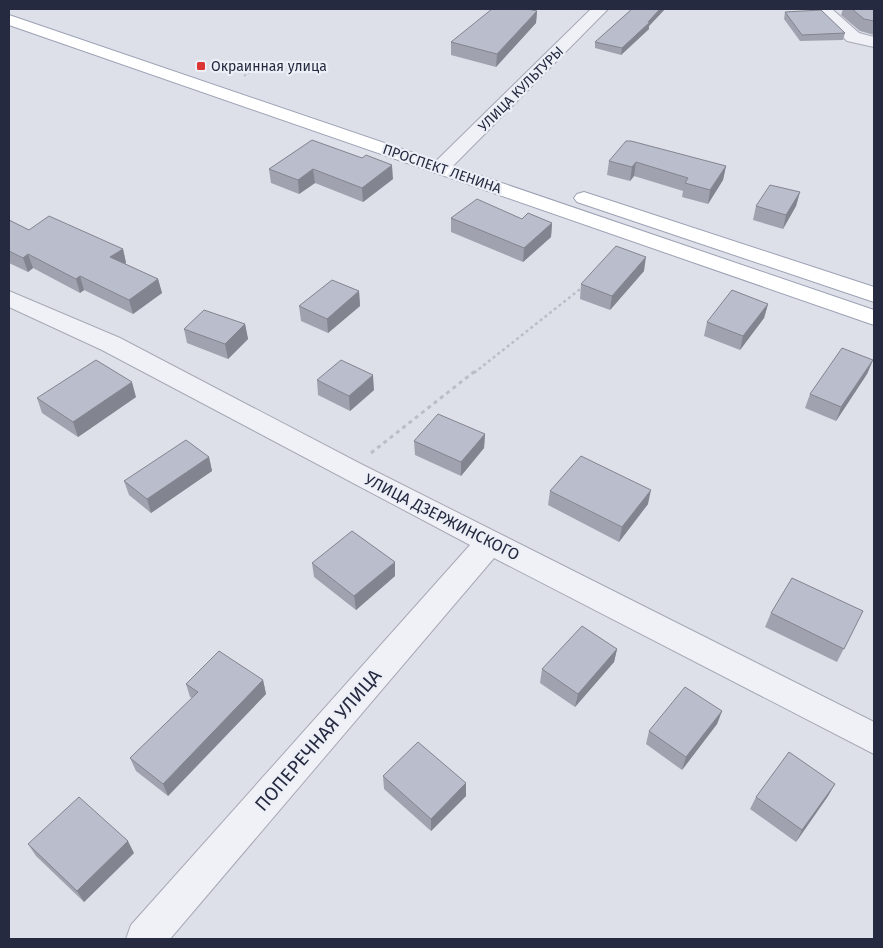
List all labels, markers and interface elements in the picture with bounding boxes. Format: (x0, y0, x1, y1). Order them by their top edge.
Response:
street label: УЛИЦА КУЛЬТУРЫ (475, 43, 567, 135)
place label: Окраинная улица (211, 58, 327, 75)
marker: Окраинная улица (195, 60, 207, 72)
street label: ПРОСПЕКТ ЛЕНИНА (380, 141, 504, 197)
street label: УЛИЦА ДЗЕРЖИНСКОГО (361, 470, 523, 564)
street label: ПОПЕРЕЧНАЯ УЛИЦА (250, 664, 386, 816)

